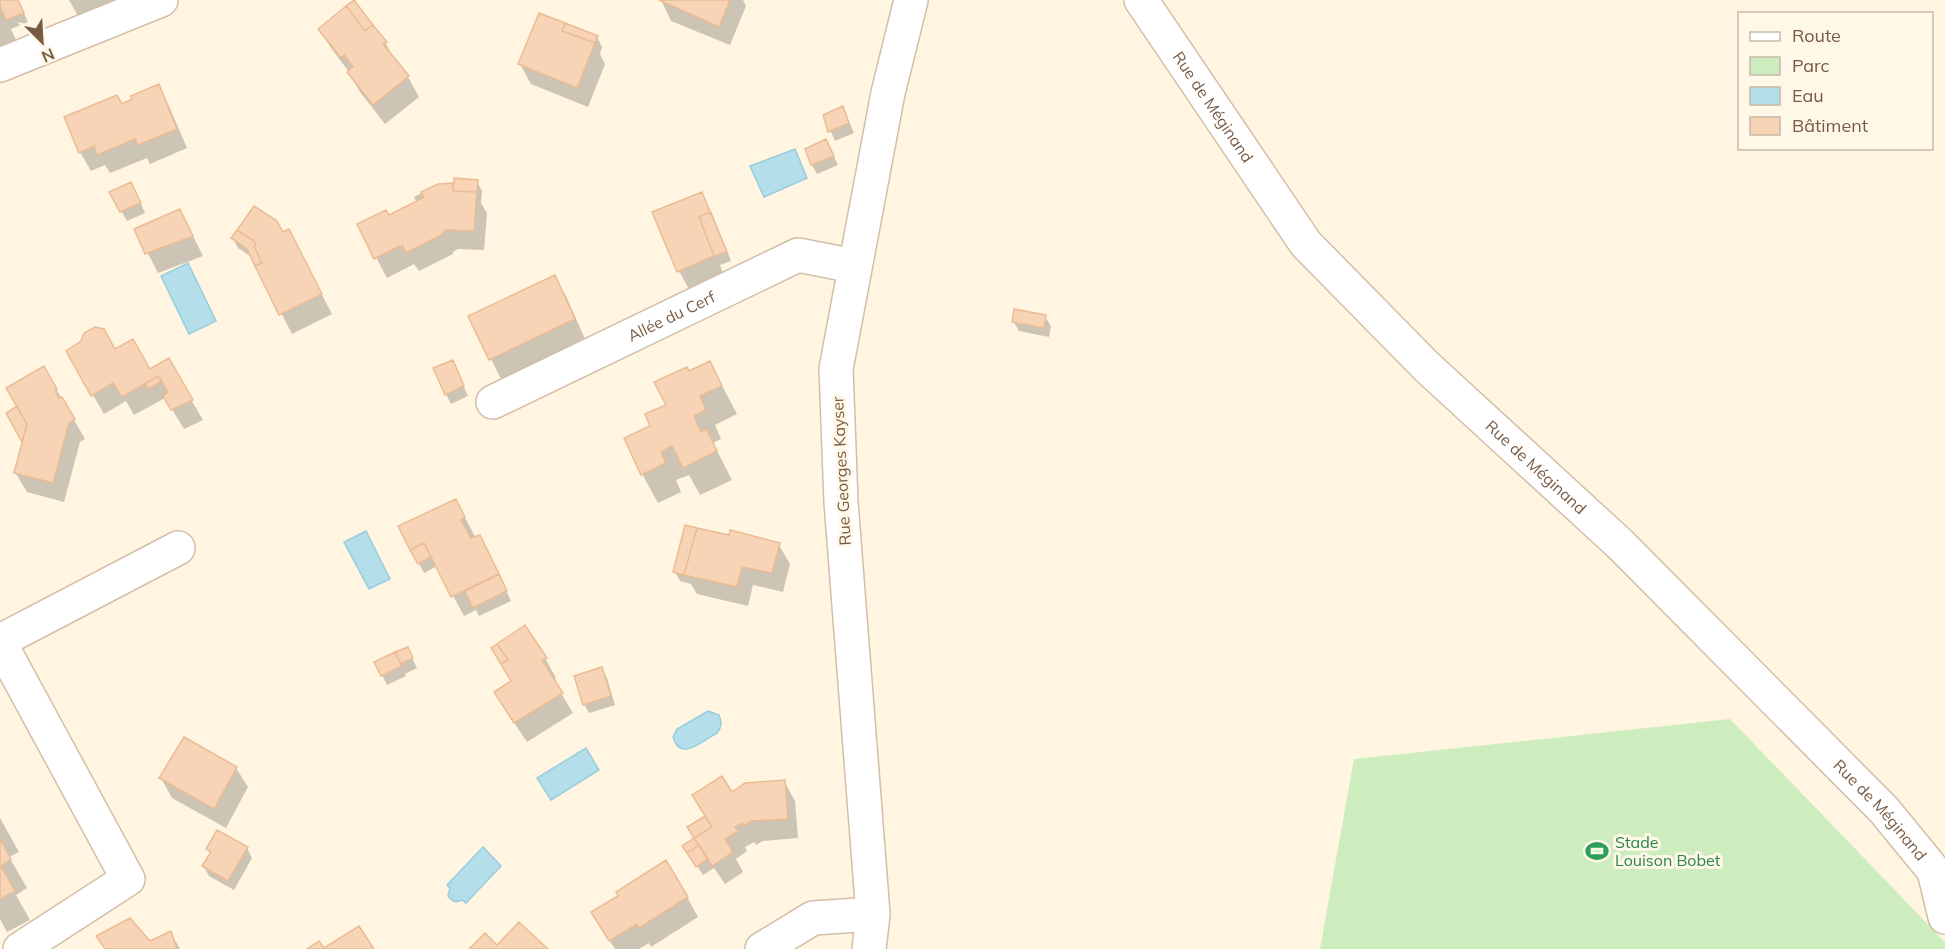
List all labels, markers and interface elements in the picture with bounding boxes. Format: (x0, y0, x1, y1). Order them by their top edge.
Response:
north arrow (12, 12, 72, 72)
legend (1738, 12, 1933, 150)
text: Route (1792, 24, 1841, 47)
text: N (39, 44, 58, 67)
street label: Rue de Méginand (1169, 48, 1258, 166)
text: Parc (1792, 54, 1830, 77)
text: Eau (1792, 84, 1824, 107)
text: Bâtiment (1792, 114, 1868, 137)
street label: Allée du Cerf (624, 286, 719, 346)
street label: Rue Georges Kayser (827, 396, 855, 546)
street label: Rue de Méginand (1481, 416, 1591, 518)
street label: Rue de Méginand (1829, 755, 1931, 864)
place label: Stade Louison Bobet (1615, 832, 1721, 870)
sports icon: Stade Louison Bobet (1584, 838, 1610, 864)

